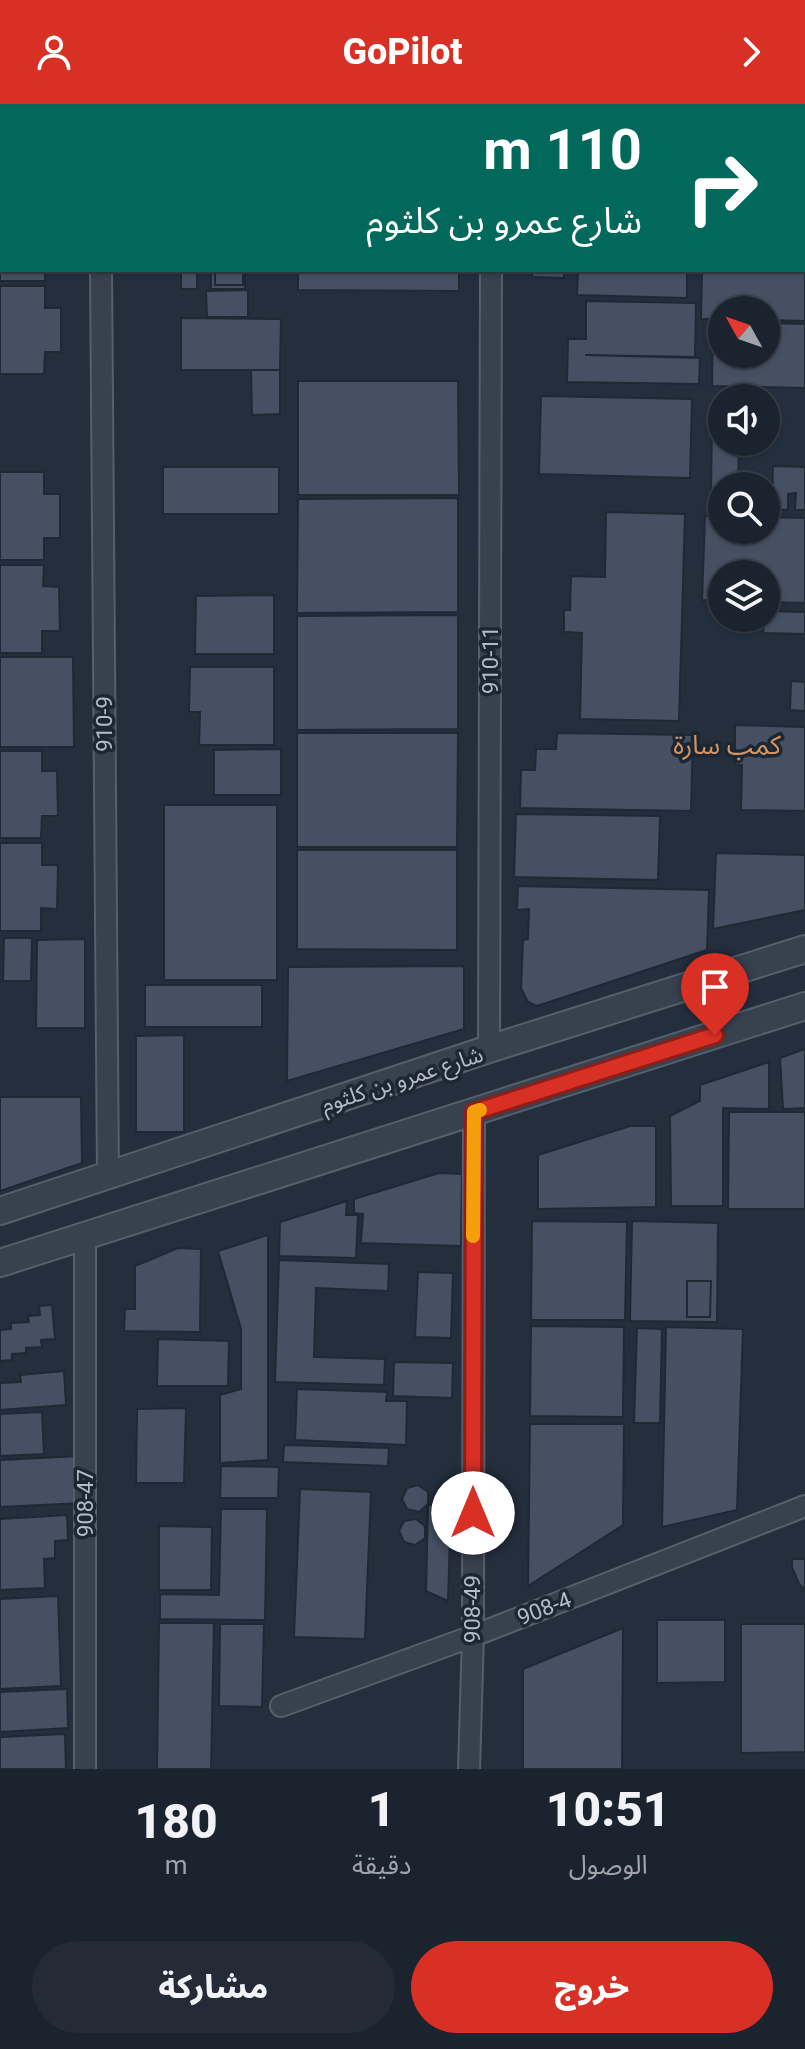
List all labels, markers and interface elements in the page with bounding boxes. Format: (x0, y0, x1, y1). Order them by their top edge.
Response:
icon: person (32, 30, 76, 74)
icon: forward (729, 30, 773, 74)
text: GoPilot (342, 31, 463, 73)
text: 110 m (483, 117, 642, 183)
icon: right (670, 136, 774, 240)
text: شارع عمرو بن كلثوم (366, 200, 642, 242)
north arrow (708, 296, 780, 368)
map controls (708, 296, 780, 632)
button: sound (708, 384, 780, 456)
button: search (708, 472, 780, 544)
button: layers (708, 560, 780, 632)
street label: 910-11 (478, 626, 503, 694)
street label: 910-9 (92, 696, 117, 752)
district label: كمب سارة (673, 730, 781, 760)
pin (681, 953, 749, 1035)
icon: arrive (693, 965, 737, 1009)
street label: شارع عمرو بن كلثوم (318, 1042, 487, 1121)
street label: 908-47 (73, 1469, 98, 1537)
position arrow (431, 1471, 515, 1555)
street label: 908-49 (460, 1575, 485, 1643)
street label: 908-4 (514, 1587, 575, 1630)
text: 1 (368, 1781, 396, 1838)
text: 10:51 (546, 1781, 671, 1838)
text: 180 (135, 1793, 218, 1850)
text: m (165, 1850, 187, 1880)
text: دقيقة (352, 1850, 411, 1880)
text: الوصول (569, 1850, 648, 1880)
button: مشاركة (32, 1941, 395, 2033)
button: خروج (411, 1941, 773, 2033)

